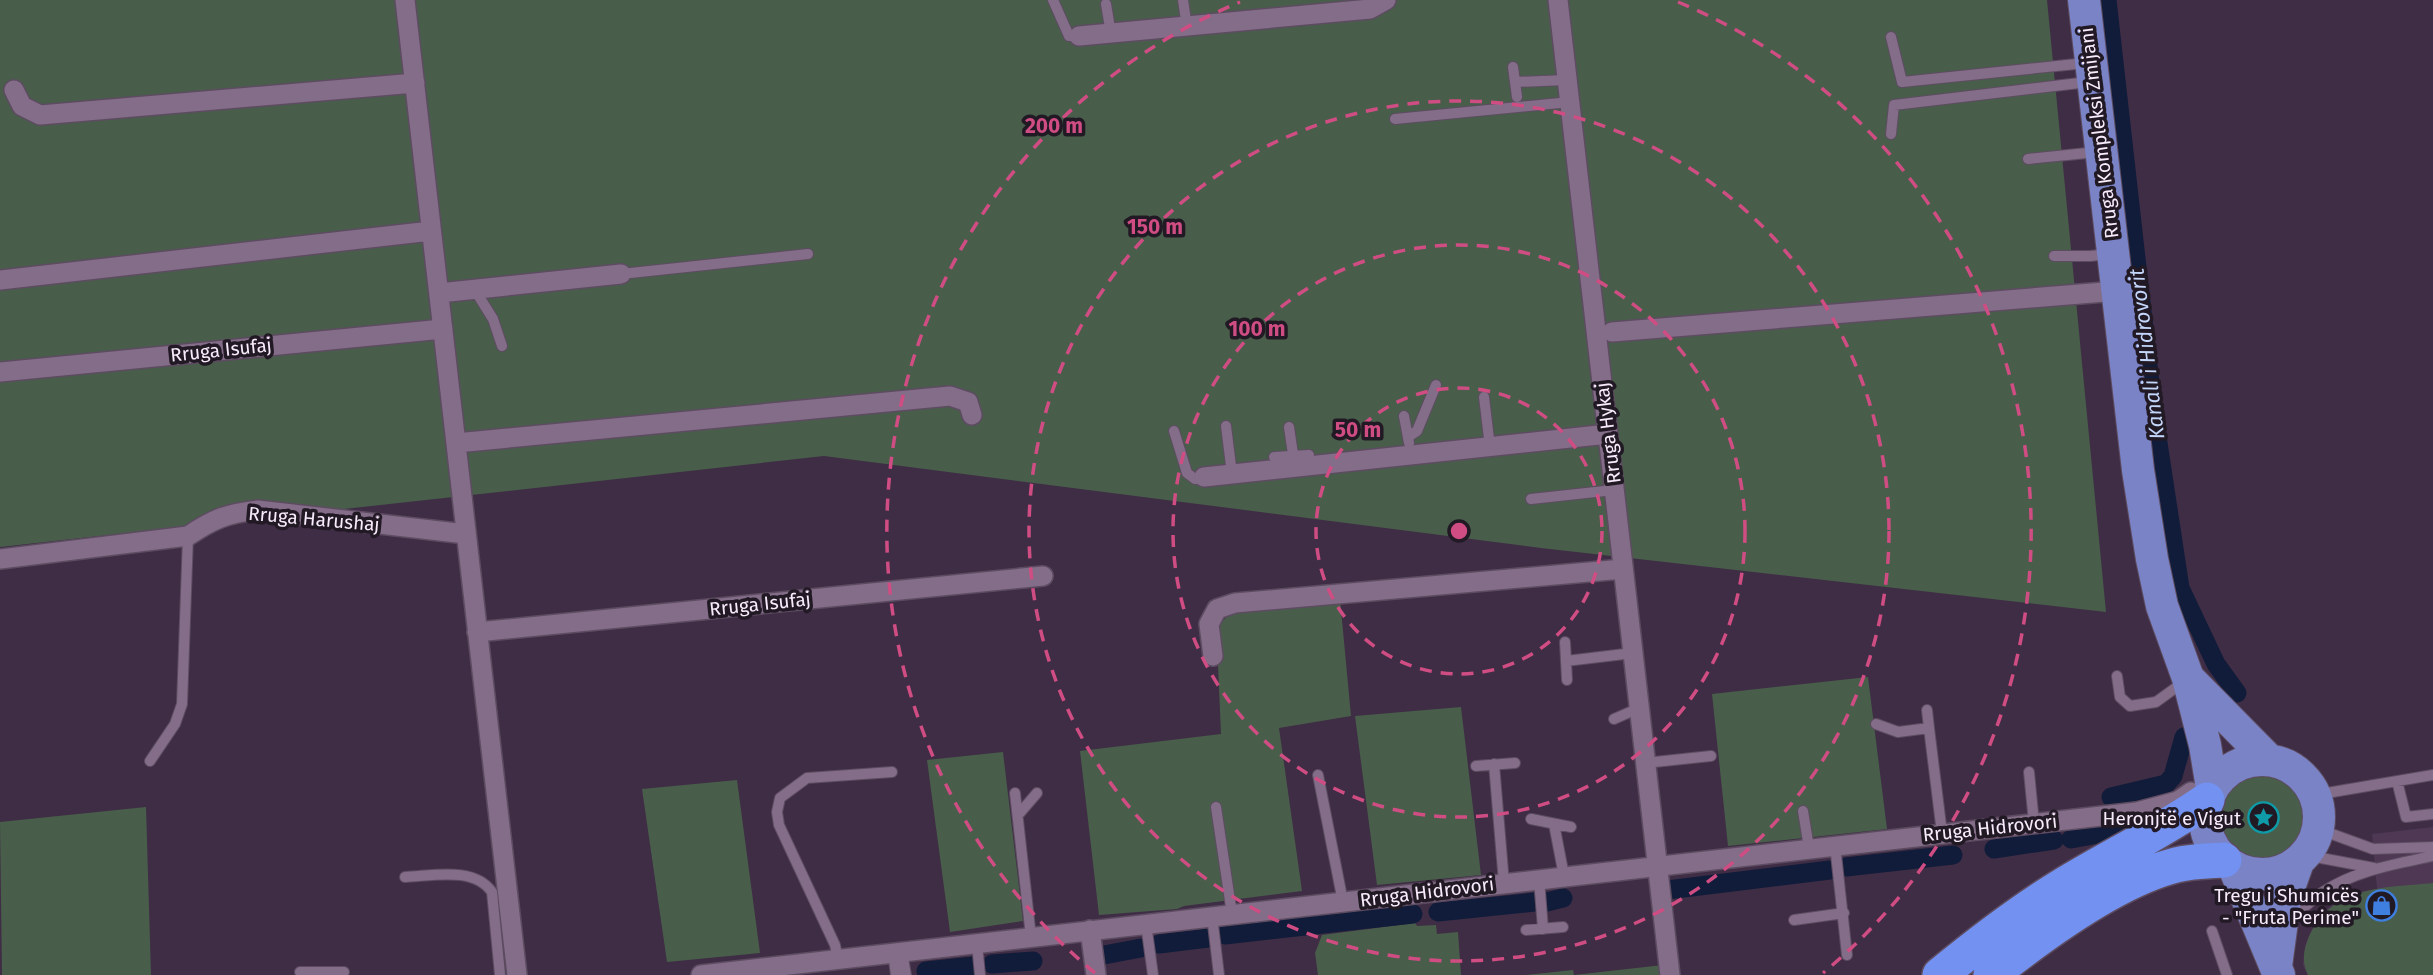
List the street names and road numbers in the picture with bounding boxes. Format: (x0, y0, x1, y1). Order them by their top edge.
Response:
street label: Rruga Kompleksi Zmijani (2075, 26, 2123, 240)
street label: Rruga Isufaj (169, 333, 273, 367)
street label: Rruga Hykaj (1590, 381, 1626, 485)
street label: Rruga Harushaj (247, 502, 381, 536)
street label: Rruga Isufaj (708, 587, 812, 621)
street label: Rruga Hidrovori (1922, 809, 2058, 847)
street label: Rruga Hidrovori (1358, 872, 1496, 912)

